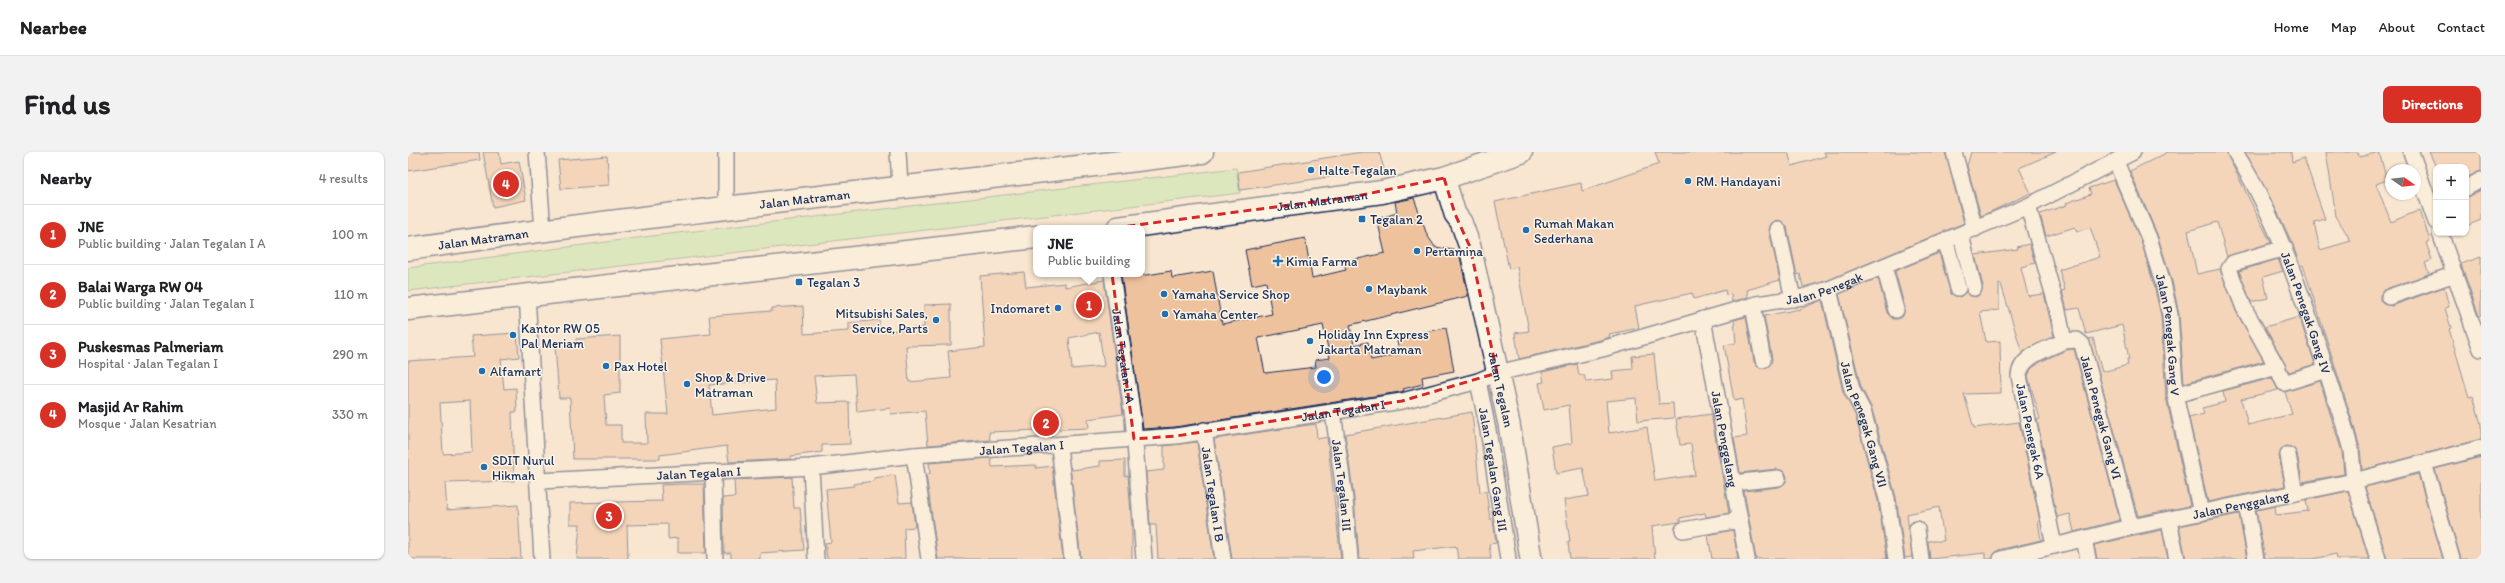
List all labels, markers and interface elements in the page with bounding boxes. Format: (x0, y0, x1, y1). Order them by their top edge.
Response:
text: Nearbee (20, 16, 87, 39)
text: Home (2274, 19, 2309, 36)
text: Map (2331, 19, 2357, 36)
text: About (2379, 19, 2415, 36)
text: Contact (2437, 19, 2485, 36)
button: Directions (2383, 86, 2481, 123)
text: Find us (24, 87, 111, 121)
place label: Halte Tegalan (1319, 163, 1396, 178)
north arrow (2385, 164, 2421, 200)
map controls (2433, 164, 2469, 236)
button: + (2433, 164, 2469, 200)
marker: Halte Tegalan (1306, 165, 1316, 175)
text: Nearby (40, 168, 92, 188)
pin: 4 (493, 169, 519, 199)
text: 4 results (319, 171, 368, 186)
place label: RM. Handayani (1696, 174, 1781, 189)
marker: RM. Handayani (1683, 176, 1693, 186)
street label: Jalan Matraman (759, 186, 852, 212)
street label: Jalan Matraman (1276, 187, 1369, 214)
button: − (2433, 200, 2469, 236)
place label: Tegalan 2 (1370, 212, 1423, 227)
marker: Tegalan 2 (1357, 214, 1367, 224)
place label: Rumah Makan Sederhana (1534, 216, 1615, 246)
text: JNE (78, 218, 104, 236)
street label: Jalan Matraman (437, 225, 530, 253)
popup (1033, 225, 1145, 277)
marker: Rumah Makan Sederhana (1521, 225, 1531, 235)
text: 1 (50, 227, 56, 242)
text: 100 m (332, 227, 368, 242)
text: JNE (1048, 235, 1073, 253)
text: Public building · Jalan Tegalan I A (78, 236, 266, 251)
place label: Pertamina (1425, 244, 1483, 259)
marker: Pertamina (1412, 246, 1422, 256)
street label: Jalan Penegak Gang IV (2278, 249, 2334, 376)
text: Public building (1048, 253, 1130, 268)
place label: Kimia Farma (1286, 254, 1358, 269)
marker: Kimia Farma (1273, 256, 1283, 266)
street label: Jalan Penegak (1785, 269, 1865, 307)
street label: Jalan Penegak Gang V (2153, 272, 2183, 397)
place label: Tegalan 3 (807, 275, 860, 290)
marker: Tegalan 3 (794, 277, 804, 287)
text: Balai Warga RW 04 (78, 278, 203, 296)
place label: Maybank (1377, 282, 1427, 297)
marker: Maybank (1364, 284, 1374, 294)
text: 2 (50, 287, 56, 302)
text: 110 m (334, 287, 368, 302)
place label: Yamaha Service Shop (1172, 287, 1290, 302)
marker: Yamaha Service Shop (1159, 289, 1169, 299)
pin: 1 (1076, 290, 1102, 320)
text: Public building · Jalan Tegalan I (78, 296, 254, 311)
place label: Indomaret (991, 301, 1050, 316)
marker: Indomaret (1053, 303, 1063, 313)
place label: Mitsubishi Sales, Service, Parts (835, 306, 928, 336)
place label: Yamaha Center (1173, 307, 1258, 322)
street label: Jalan Tegalan I A (1109, 308, 1138, 405)
marker: Yamaha Center (1160, 309, 1170, 319)
marker: Mitsubishi Sales, Service, Parts (931, 315, 941, 325)
place label: Kantor RW 05 Pal Meriam (521, 321, 600, 351)
place label: Holiday Inn Express Jakarta Matraman (1318, 327, 1429, 357)
marker: Kantor RW 05 Pal Meriam (508, 330, 518, 340)
marker: Holiday Inn Express Jakarta Matraman (1305, 336, 1315, 346)
text: Puskesmas Palmeriam (78, 338, 223, 356)
text: 3 (49, 347, 57, 362)
text: 290 m (332, 347, 368, 362)
street label: Jalan Tegalan (1485, 350, 1516, 429)
street label: Jalan Penegak Gang VI (2077, 354, 2125, 481)
text: Hospital · Jalan Tegalan I (78, 356, 218, 371)
place label: Pax Hotel (614, 359, 668, 374)
street label: Jalan Penegak Gang VII (1838, 360, 1890, 489)
marker: Pax Hotel (601, 361, 611, 371)
place label: Alfamart (490, 364, 541, 379)
marker: Alfamart (477, 366, 487, 376)
your location (1314, 367, 1334, 387)
place label: Shop & Drive Matraman (695, 370, 766, 400)
marker: Shop & Drive Matraman (682, 379, 692, 389)
street label: Jalan Penegak 6A (2013, 382, 2048, 481)
street label: Jalan Penggalang (1708, 390, 1741, 489)
street label: Jalan Tegalan I (1300, 397, 1386, 424)
text: Masjid Ar Rahim (78, 398, 183, 416)
street label: Jalan Tegalan Gang III (1476, 406, 1511, 533)
text: 4 (49, 407, 57, 422)
text: 330 m (332, 407, 368, 422)
pin: 2 (1033, 408, 1059, 438)
text: Mosque · Jalan Kesatrian (78, 416, 217, 431)
street label: Jalan Tegalan I (979, 437, 1065, 458)
street label: Jalan Tegalan III (1329, 438, 1355, 532)
street label: Jalan Tegalan I B (1199, 446, 1227, 543)
place label: SDIT Nurul Hikmah (492, 453, 555, 483)
marker: SDIT Nurul Hikmah (479, 462, 489, 472)
street label: Jalan Tegalan I (656, 464, 742, 483)
street label: Jalan Penggalang (2191, 488, 2291, 522)
pin: 3 (596, 501, 622, 531)

